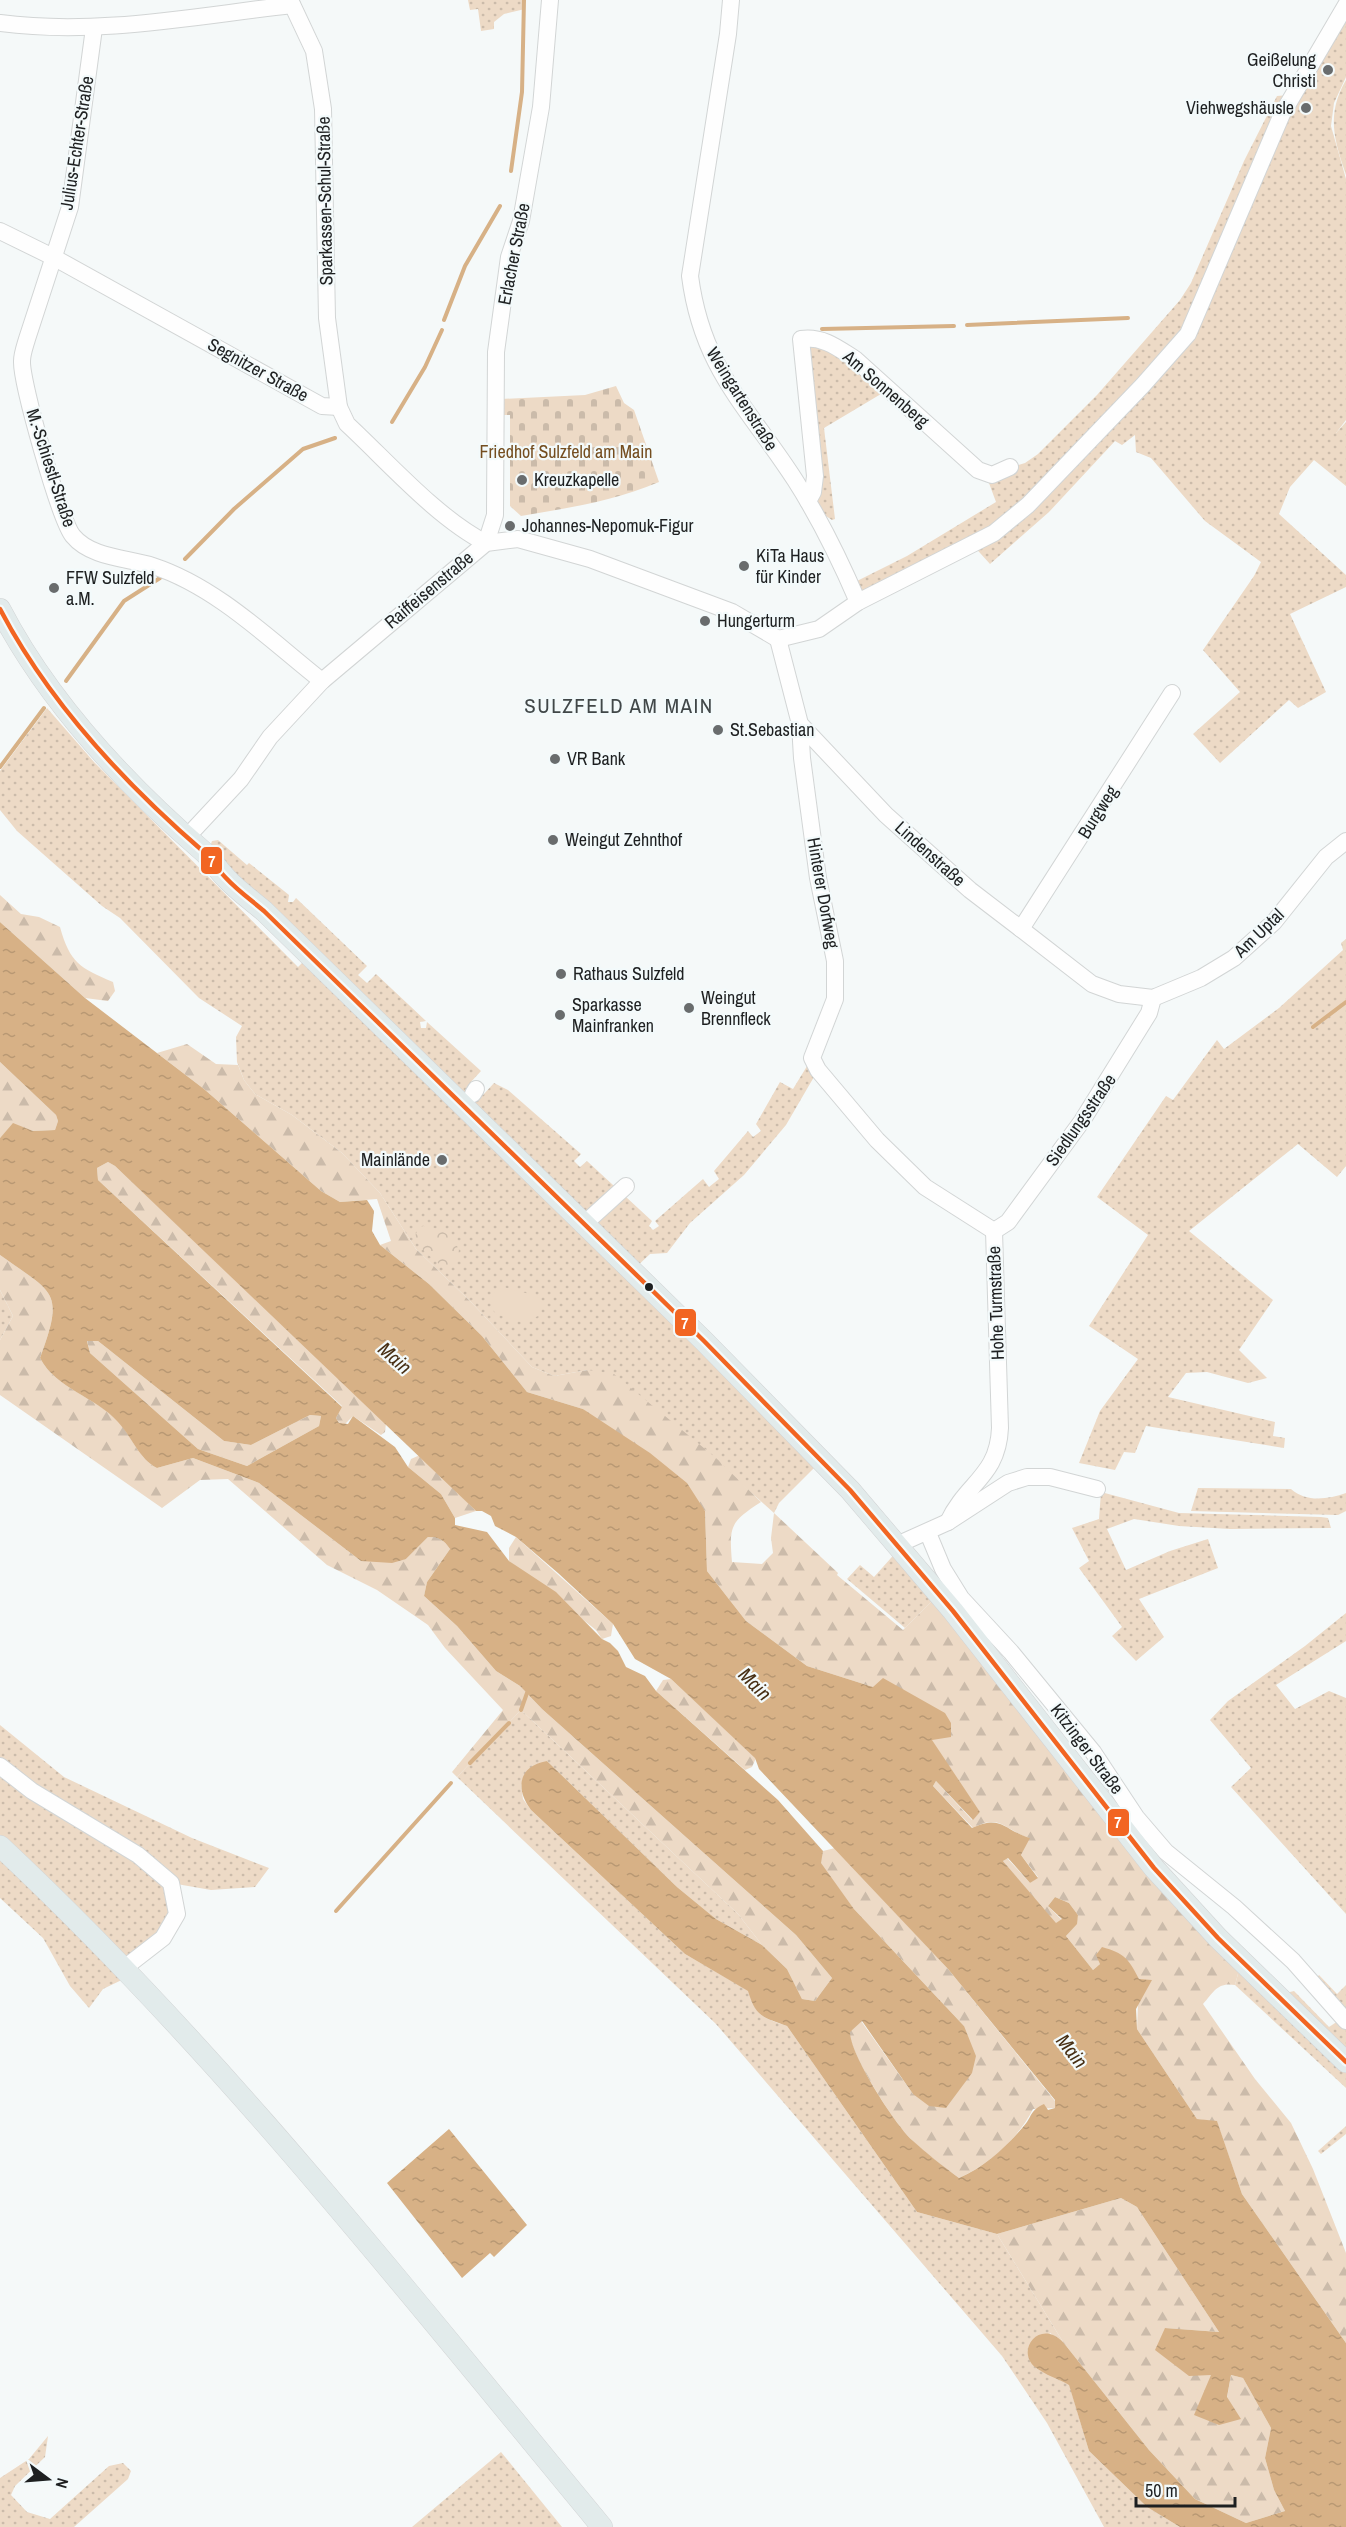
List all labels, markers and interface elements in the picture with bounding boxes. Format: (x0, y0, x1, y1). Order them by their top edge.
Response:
place label: Geißelung Christi (1247, 47, 1317, 93)
marker: Geißelung Christi (1321, 63, 1335, 77)
street label: Julius-Echter-Straße (54, 74, 99, 212)
place label: Viehwegshäusle (1186, 95, 1294, 120)
marker: Viehwegshäusle (1299, 101, 1313, 115)
street label: Sparkassen-Schul-Straße (311, 116, 338, 286)
street label: Erlacher Straße (491, 201, 536, 307)
street label: Segnitzer Straße (203, 332, 313, 408)
street label: Weingartenstraße (701, 342, 784, 455)
street label: Am Sonnenberg (837, 344, 935, 434)
street label: M.-Schiestl-Straße (21, 405, 82, 530)
park label: Friedhof Sulzfeld am Main (479, 439, 653, 464)
place label: Kreuzkapelle (534, 467, 619, 492)
marker: Kreuzkapelle (515, 473, 529, 487)
place label: Johannes-Nepomuk-Figur (522, 513, 694, 538)
marker: Johannes-Nepomuk-Figur (503, 519, 517, 533)
place label: KiTa Haus für Kinder (756, 543, 824, 589)
street label: Raiffeisenstraße (379, 545, 478, 634)
marker: KiTa Haus für Kinder (737, 559, 751, 573)
place label: FFW Sulzfeld a.M. (66, 565, 155, 611)
marker: FFW Sulzfeld a.M. (47, 581, 61, 595)
place label: Hungerturm (717, 608, 795, 633)
marker: Hungerturm (698, 614, 712, 628)
district label: SULZFELD AM MAIN (524, 691, 714, 720)
place label: St.Sebastian (730, 717, 815, 742)
marker: St.Sebastian (711, 723, 725, 737)
place label: VR Bank (567, 746, 626, 771)
marker: VR Bank (548, 752, 562, 766)
street label: Burgweg (1072, 780, 1124, 843)
street label: Lindenstraße (890, 815, 971, 892)
place label: Weingut Zehnthof (565, 827, 683, 852)
marker: Weingut Zehnthof (546, 833, 560, 847)
street label: Hinterer Dorfweg (801, 835, 846, 951)
line badge: 7 (200, 846, 223, 875)
text: 7 (208, 850, 216, 872)
street label: Am Uptal (1227, 903, 1289, 963)
place label: Rathaus Sulzfeld (573, 961, 685, 986)
marker: Rathaus Sulzfeld (554, 967, 568, 981)
place label: Weingut Brennfleck (701, 985, 771, 1031)
place label: Sparkasse Mainfranken (572, 992, 654, 1038)
marker: Weingut Brennfleck (682, 1001, 696, 1015)
marker: Sparkasse Mainfranken (553, 1008, 567, 1022)
street label: Siedlungsstraße (1040, 1069, 1122, 1171)
place label: Mainlände (361, 1147, 430, 1172)
marker: Mainlände (435, 1153, 449, 1167)
street label: Hohe Turmstraße (981, 1246, 1010, 1360)
unlabelled marker (643, 1281, 655, 1293)
line badge: 7 (674, 1308, 697, 1337)
text: 7 (681, 1312, 689, 1334)
water label: Main (373, 1335, 418, 1380)
water label: Main (733, 1661, 778, 1706)
street label: Kitzinger Straße (1045, 1698, 1130, 1799)
line badge: 7 (1107, 1808, 1130, 1837)
text: 7 (1114, 1811, 1122, 1833)
water label: Main (1051, 2028, 1094, 2073)
north arrow (18, 2449, 78, 2509)
scale bar (1136, 2470, 1235, 2508)
text: N (51, 2476, 74, 2491)
text: 50 m (1145, 2478, 1178, 2503)

